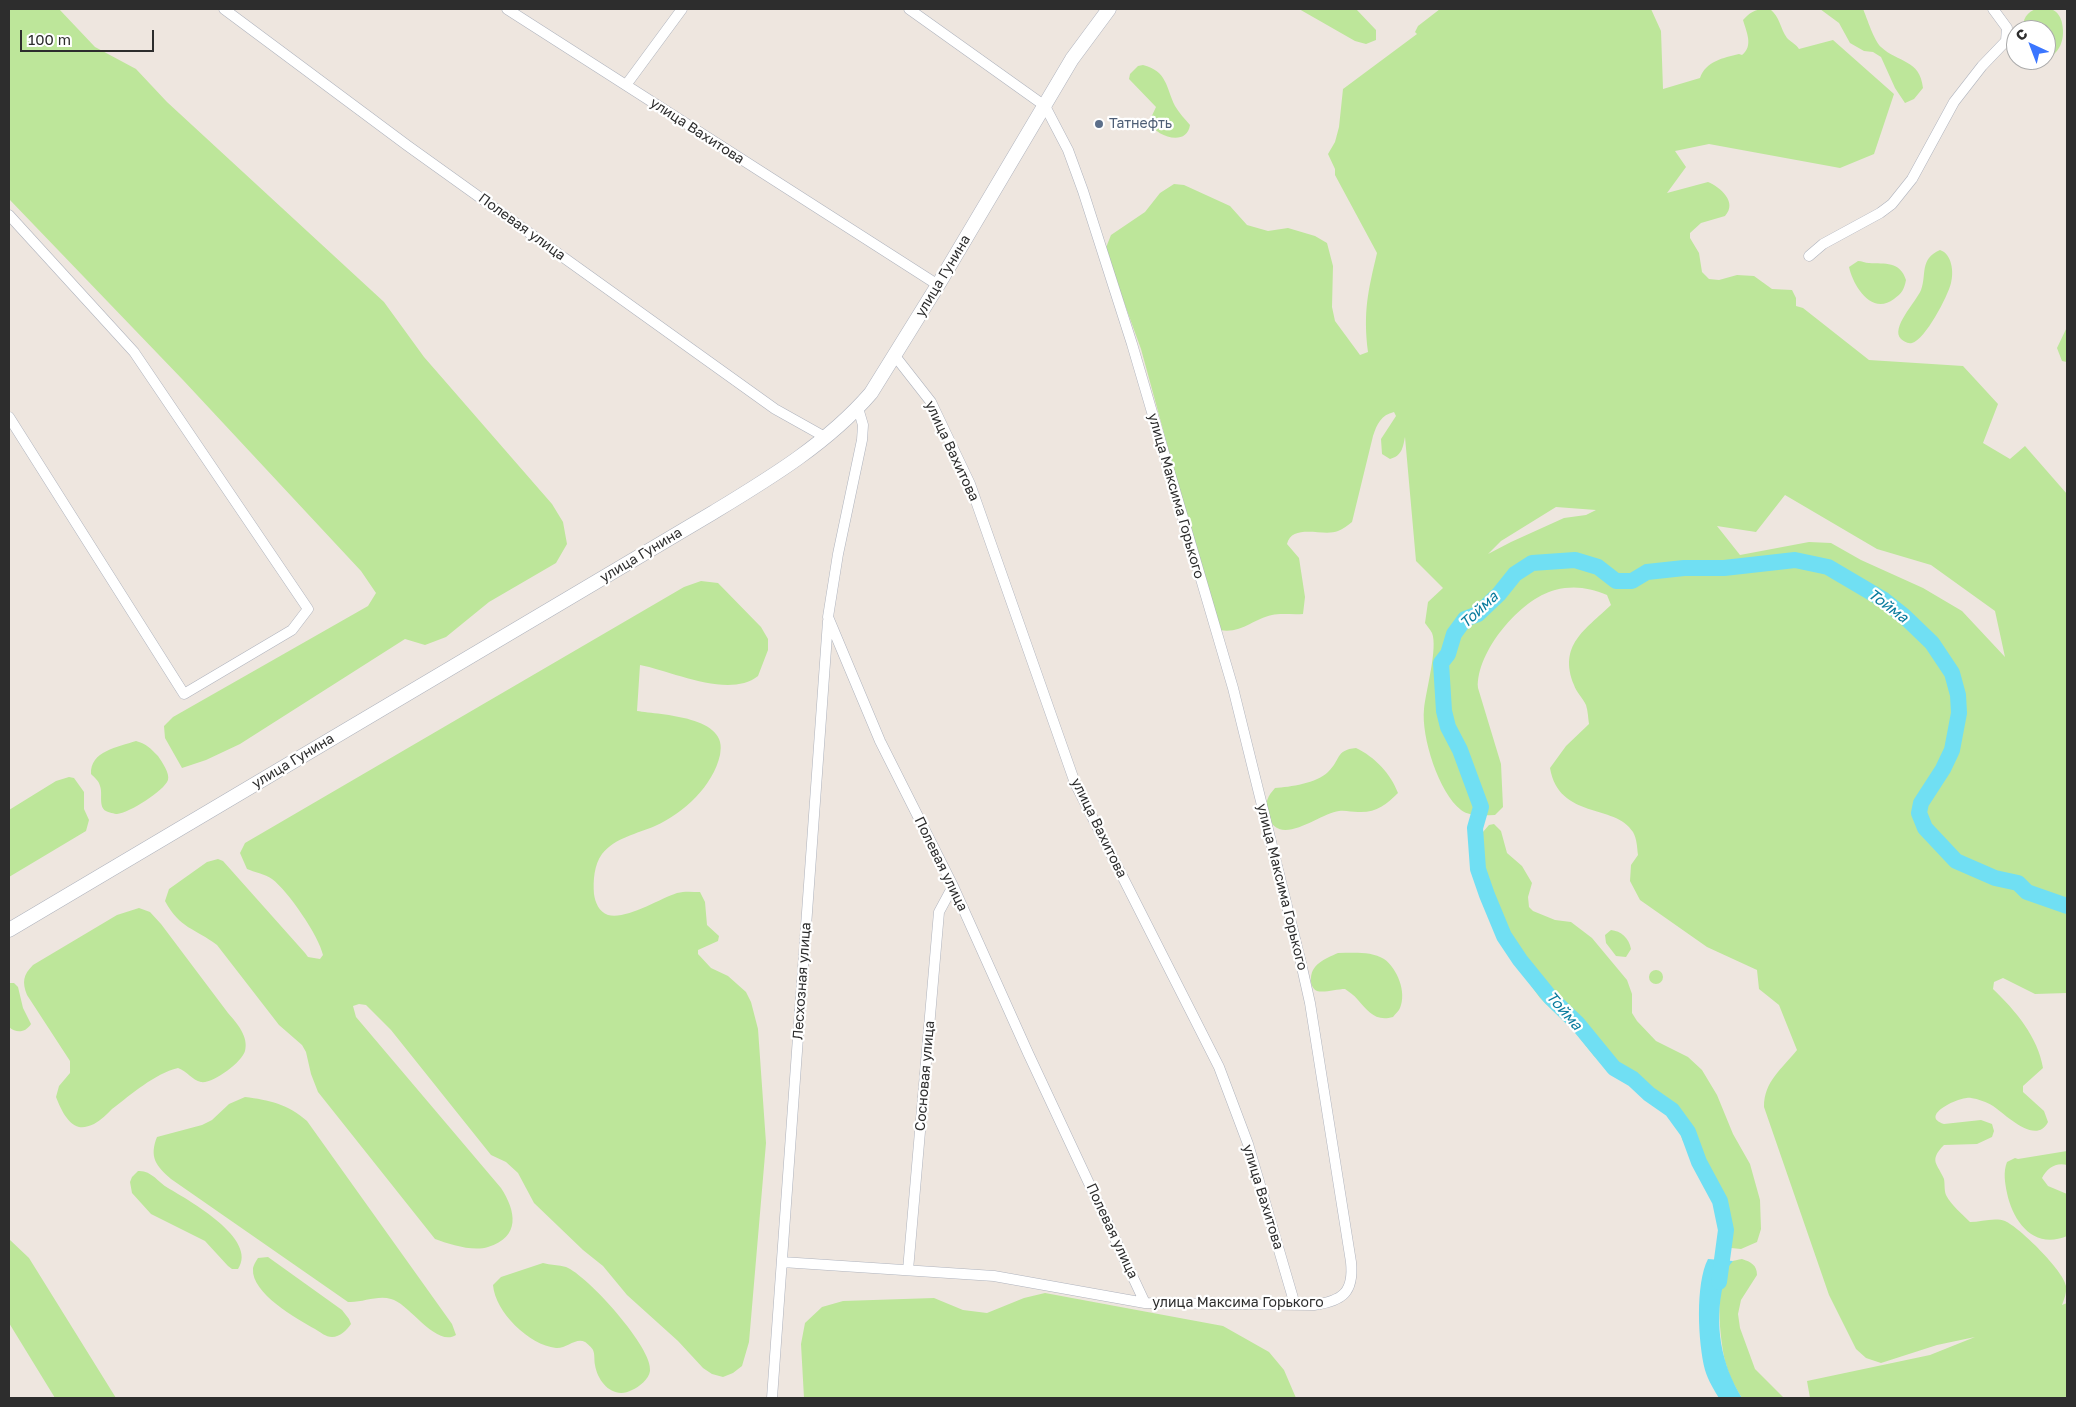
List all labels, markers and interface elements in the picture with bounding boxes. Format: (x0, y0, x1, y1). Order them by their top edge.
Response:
scale bar (22, 20, 156, 52)
north arrow (2006, 20, 2056, 70)
text: С (2012, 25, 2031, 44)
text: 100 m (28, 30, 71, 48)
street label: улица Вахитова (647, 94, 747, 168)
place label: Татнефть (1109, 116, 1172, 132)
marker: Татнефть (1093, 118, 1105, 130)
street label: Полевая улица (475, 190, 569, 264)
street label: улица Гунина (912, 232, 974, 320)
street label: улица Вахитова (921, 398, 983, 504)
street label: улица Максима Горького (1144, 411, 1208, 581)
street label: улица Гунина (597, 524, 685, 586)
water label: Тойма (1864, 585, 1912, 627)
water label: Тойма (1456, 588, 1502, 632)
street label: улица Гунина (249, 730, 337, 792)
street label: улица Вахитова (1068, 775, 1130, 881)
street label: улица Максима Горького (1253, 802, 1311, 972)
street label: Полевая улица (911, 814, 971, 914)
street label: Лесхозная улица (790, 922, 814, 1040)
water label: Тойма (1542, 988, 1586, 1034)
street label: Сосновая улица (912, 1020, 938, 1132)
street label: улица Вахитова (1239, 1142, 1287, 1252)
street label: Полевая улица (1083, 1181, 1141, 1281)
street label: улица Максима Горького (1152, 1295, 1324, 1311)

